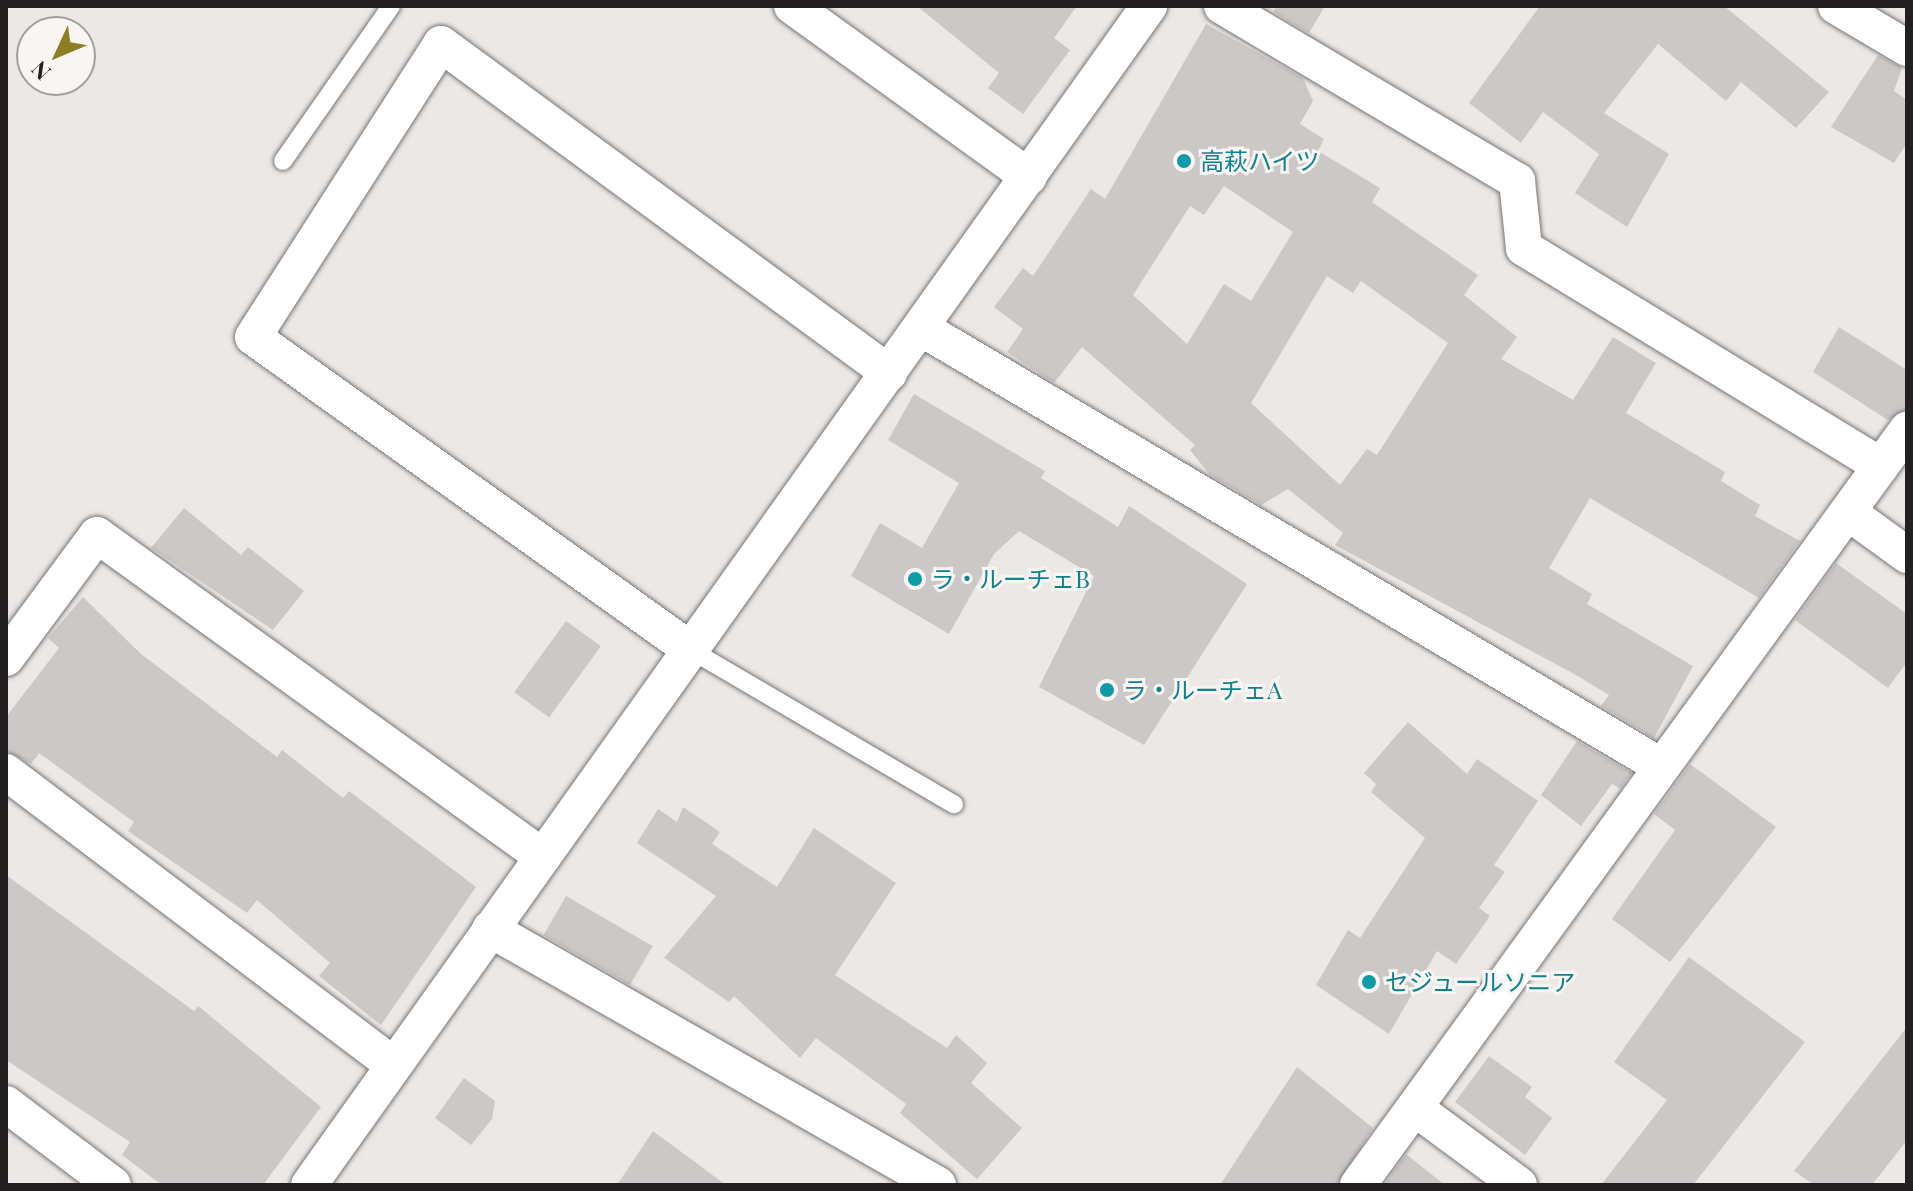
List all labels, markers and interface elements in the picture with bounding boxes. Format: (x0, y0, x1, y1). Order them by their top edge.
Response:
north arrow (16, 16, 96, 96)
text: N (24, 55, 56, 87)
place label: 高萩ハイツ (1200, 147, 1320, 175)
marker: 高萩ハイツ (1175, 152, 1193, 170)
place label: ラ・ルーチェB (931, 565, 1090, 593)
marker: ラ・ルーチェB (906, 570, 924, 588)
place label: ラ・ルーチェA (1123, 676, 1282, 704)
marker: ラ・ルーチェA (1098, 681, 1116, 699)
place label: セジュールソニア (1385, 968, 1577, 996)
marker: セジュールソニア (1360, 973, 1378, 991)

